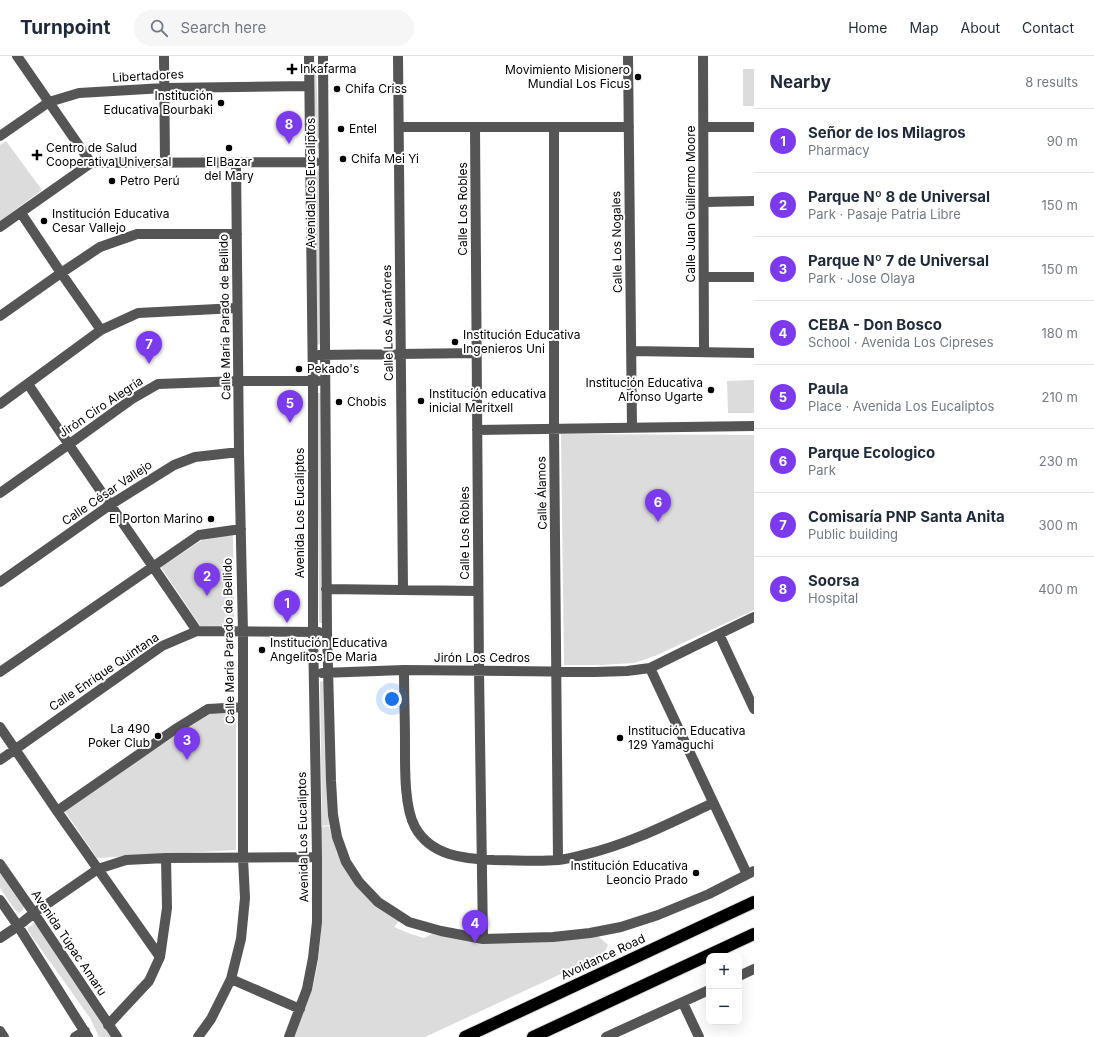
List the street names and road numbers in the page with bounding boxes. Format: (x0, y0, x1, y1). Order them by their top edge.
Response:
street label: Libertadores (112, 66, 184, 85)
street label: Avenida Los Eucaliptos (303, 118, 318, 248)
street label: Calle Juan Guillermo Moore (683, 126, 698, 282)
street label: Calle Los Robles (455, 162, 470, 256)
street label: Calle Los Nogales (608, 191, 625, 293)
street label: Calle María Parado de Bellido (216, 234, 233, 400)
street label: Calle Los Alcanfores (379, 265, 396, 381)
street label: Jirón Ciro Alegría (56, 373, 146, 440)
street label: Avenida Los Eucaliptos (292, 448, 307, 578)
street label: Calle Álamos (533, 456, 550, 530)
street label: Calle César Vallejo (59, 457, 155, 528)
street label: Calle Los Robles (457, 486, 472, 580)
street label: Calle María Parado de Bellido (220, 558, 237, 724)
street label: Calle Enrique Quintana (46, 629, 161, 714)
street label: Jirón Los Cedros (434, 650, 530, 665)
street label: Avenida Los Eucaliptos (294, 772, 311, 902)
street label: Avenida Túpac Amaru (29, 887, 110, 998)
street label: Avoidance Road (558, 930, 647, 983)

